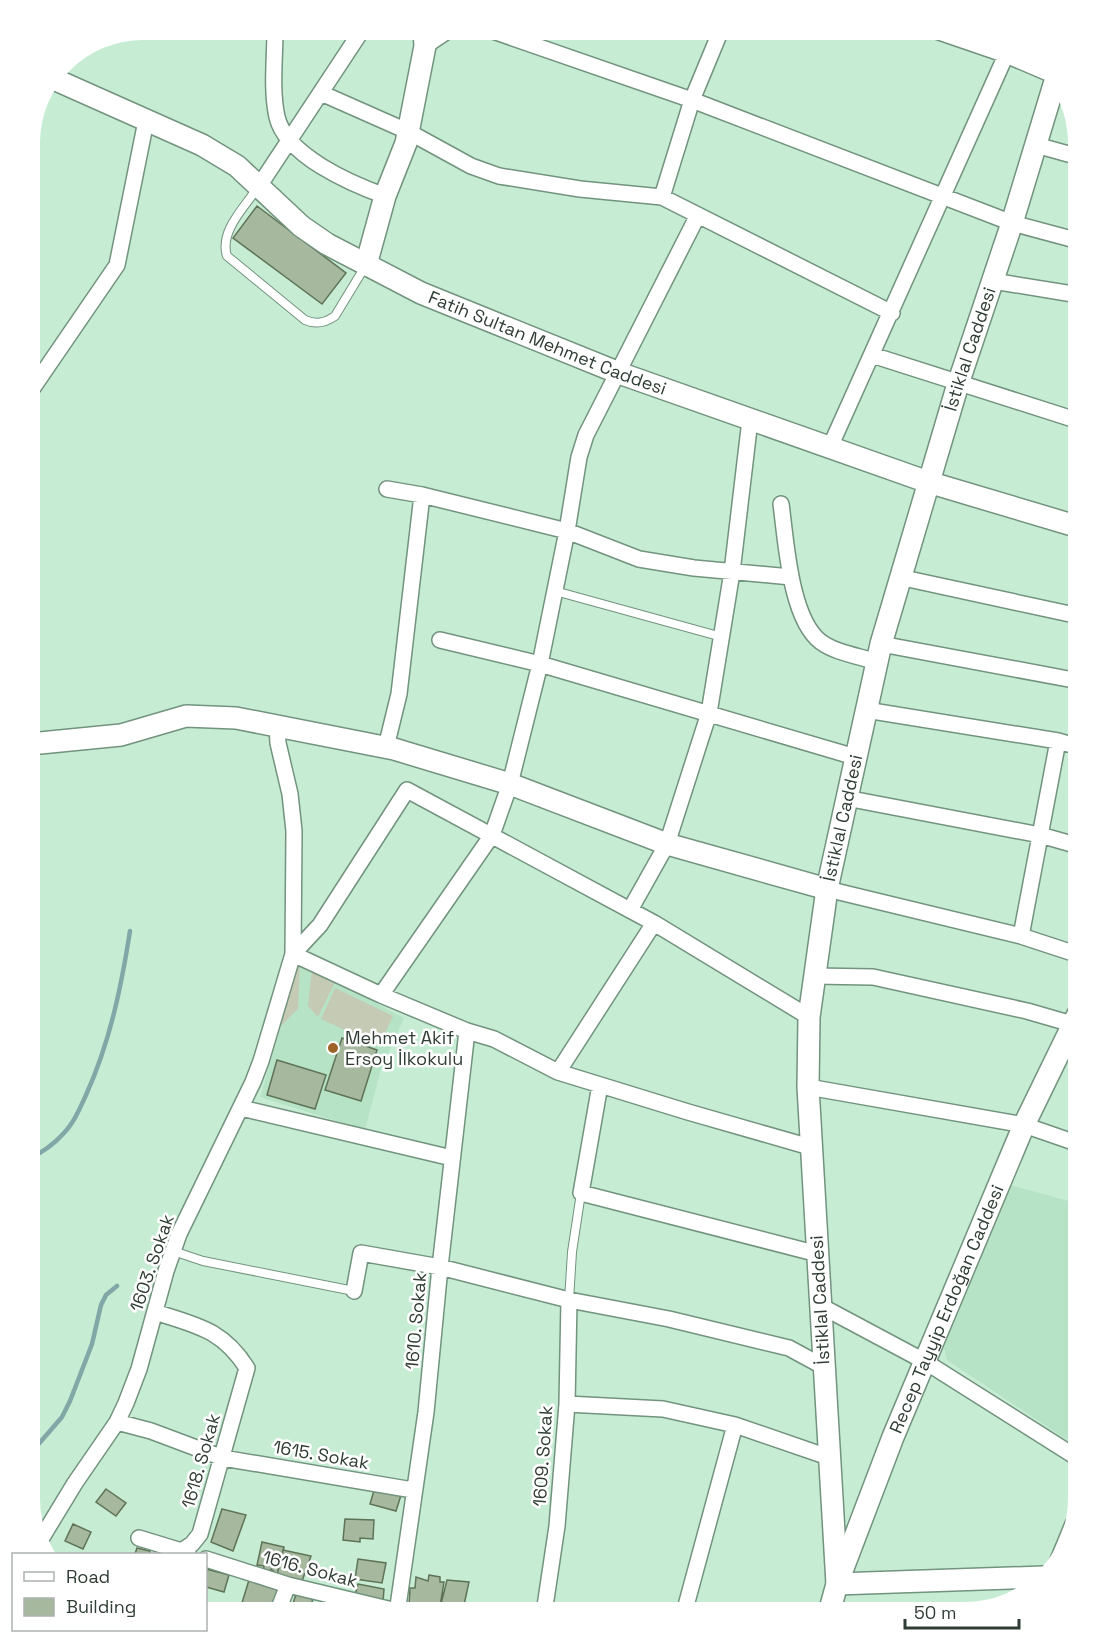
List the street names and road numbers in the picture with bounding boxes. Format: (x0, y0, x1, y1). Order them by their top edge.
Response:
street label: İstiklal Caddesi (939, 284, 1001, 414)
street label: Fatih Sultan Mehmet Caddesi (425, 285, 670, 400)
street label: İstiklal Caddesi (817, 752, 867, 883)
street label: Recep Tayyip Erdoğan Caddesi (884, 1181, 1009, 1437)
street label: 1603. Sokak (124, 1211, 179, 1314)
street label: İstiklal Caddesi (805, 1235, 834, 1365)
street label: 1610. Sokak (400, 1271, 431, 1371)
street label: 1609. Sokak (527, 1404, 558, 1507)
street label: 1618. Sokak (176, 1411, 225, 1511)
street label: 1615. Sokak (271, 1435, 371, 1474)
street label: 1616. Sokak (260, 1545, 360, 1592)

